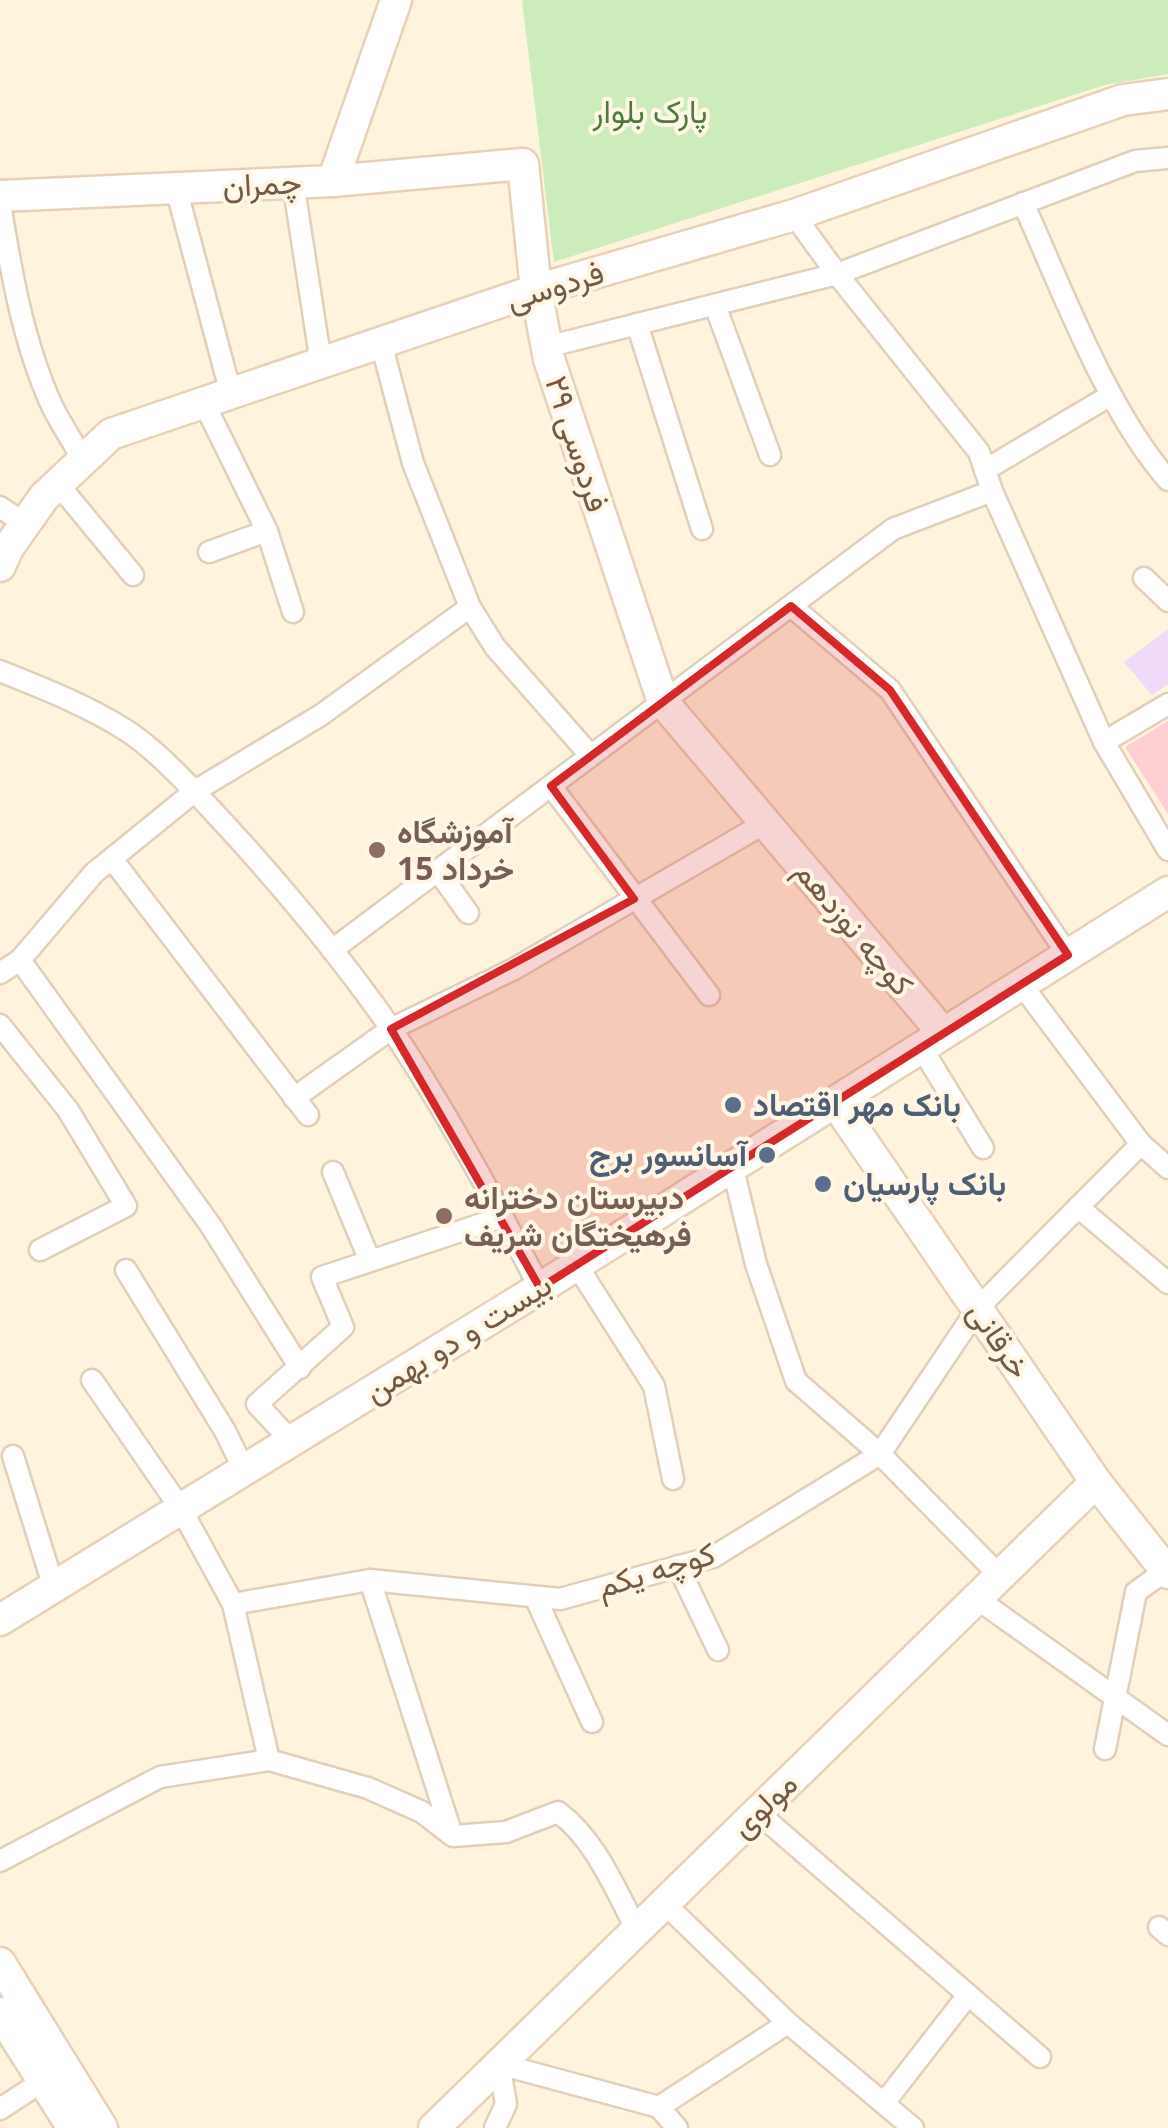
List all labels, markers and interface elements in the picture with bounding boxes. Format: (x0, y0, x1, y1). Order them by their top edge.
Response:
park label: پارک بلوار (592, 89, 707, 134)
street label: چمران (221, 159, 303, 208)
street label: فردوسی (500, 249, 609, 320)
street label: فردوسی ۲۹ (536, 370, 621, 517)
place label: آموزشگاه 15 خرداد (397, 809, 515, 889)
marker: آموزشگاه 15 خرداد (366, 839, 388, 861)
street label: کوچه نوزدهم (784, 850, 924, 1005)
place label: بانک مهر اقتصاد (753, 1082, 961, 1125)
marker: بانک مهر اقتصاد (722, 1094, 744, 1116)
place label: آسانسور برج (589, 1132, 750, 1177)
marker: آسانسور برج (756, 1144, 778, 1166)
place label: بانک پارسیان (843, 1161, 1006, 1206)
marker: بانک پارسیان (812, 1173, 834, 1195)
place label: دبیرستان دخترانه فرهیختگان شریف (464, 1175, 692, 1255)
marker: دبیرستان دخترانه فرهیختگان شریف (433, 1205, 455, 1227)
street label: بیست و دو بهمن (355, 1262, 559, 1411)
street label: خرقانی (959, 1292, 1042, 1386)
street label: کوچه یکم (591, 1530, 720, 1609)
street label: مولوی (720, 1762, 806, 1846)

